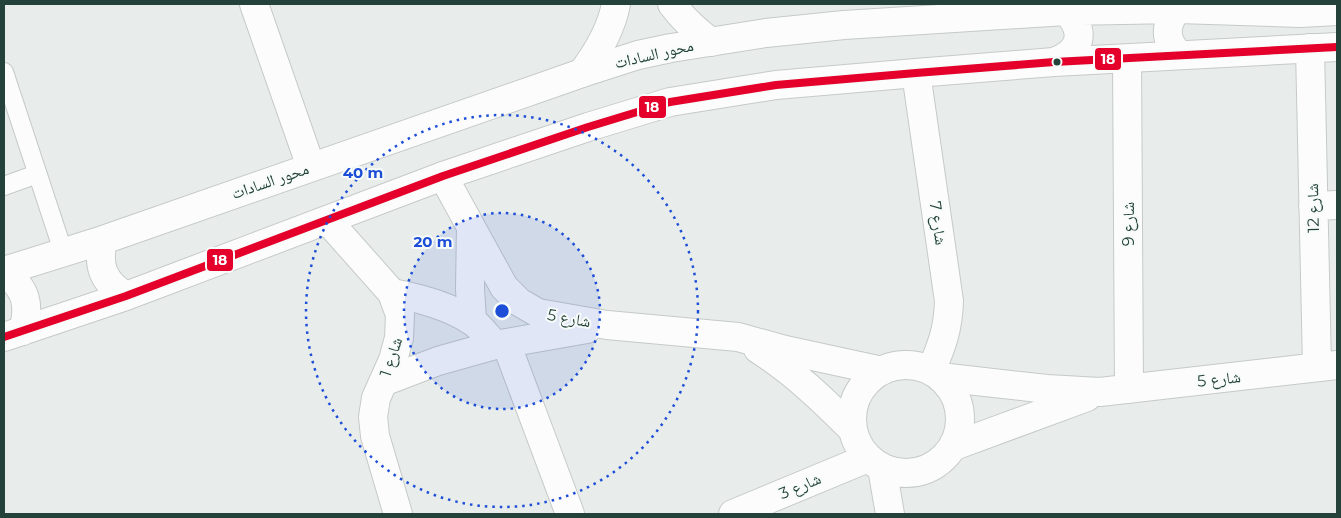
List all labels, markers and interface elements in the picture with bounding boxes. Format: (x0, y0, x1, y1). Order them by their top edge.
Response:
street label: محور السادات (613, 36, 695, 72)
line badge: 18 (1094, 47, 1122, 71)
text: 18 (1101, 50, 1115, 68)
unlabelled marker (1052, 57, 1062, 67)
line badge: 18 (638, 95, 667, 119)
text: 18 (645, 98, 659, 116)
street label: محور السادات (229, 159, 311, 203)
text: 40 m (343, 163, 383, 182)
street label: شارع 12 (1303, 183, 1324, 233)
street label: شارع 7 (925, 200, 950, 246)
street label: شارع 9 (1119, 202, 1139, 246)
text: 20 m (413, 232, 453, 251)
line badge: 18 (206, 248, 234, 272)
text: 18 (213, 251, 227, 269)
centre of rings (493, 302, 511, 320)
street label: شارع 5 (546, 305, 592, 332)
street label: شارع 1 (376, 335, 407, 379)
street label: شارع 5 (1196, 367, 1242, 392)
street label: شارع 3 (776, 469, 824, 504)

